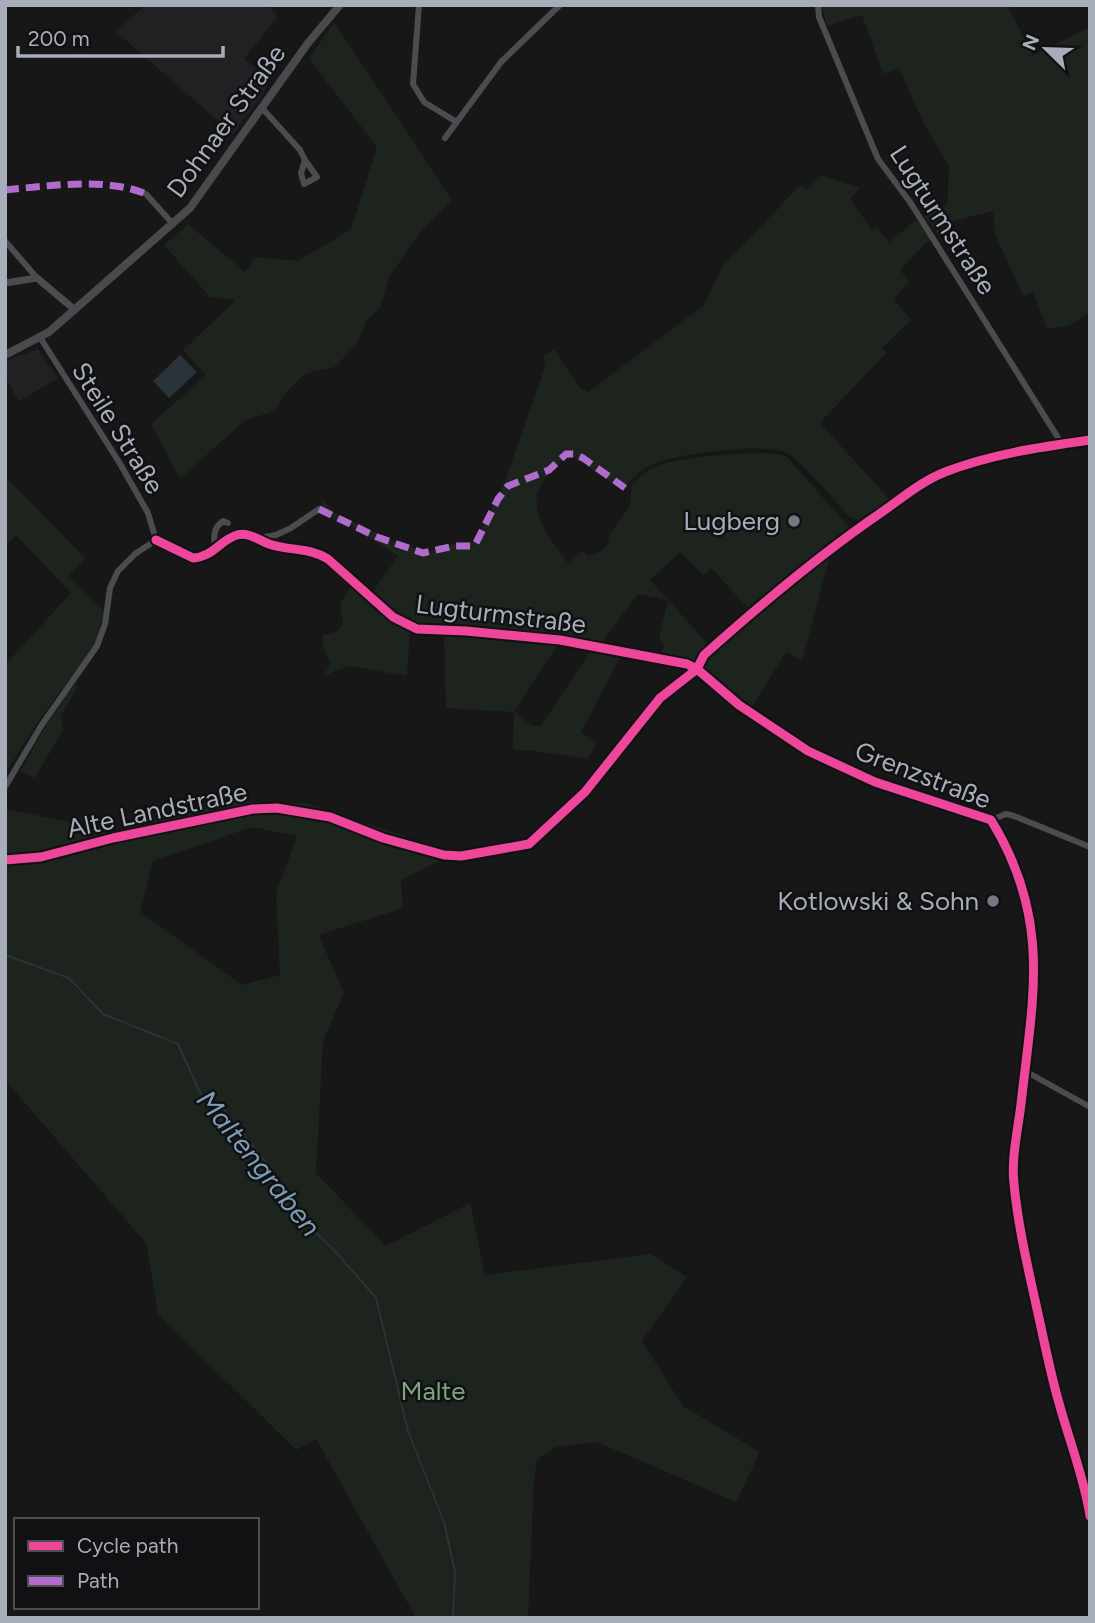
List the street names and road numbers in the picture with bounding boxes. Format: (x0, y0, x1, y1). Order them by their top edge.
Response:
street label: Dohnaer Straße (160, 38, 292, 204)
street label: Lugturmstraße (883, 139, 1003, 301)
street label: Steile Straße (65, 356, 171, 500)
street label: Lugturmstraße (414, 588, 588, 640)
street label: Grenzstraße (851, 734, 995, 816)
street label: Alte Landstraße (64, 775, 250, 845)

